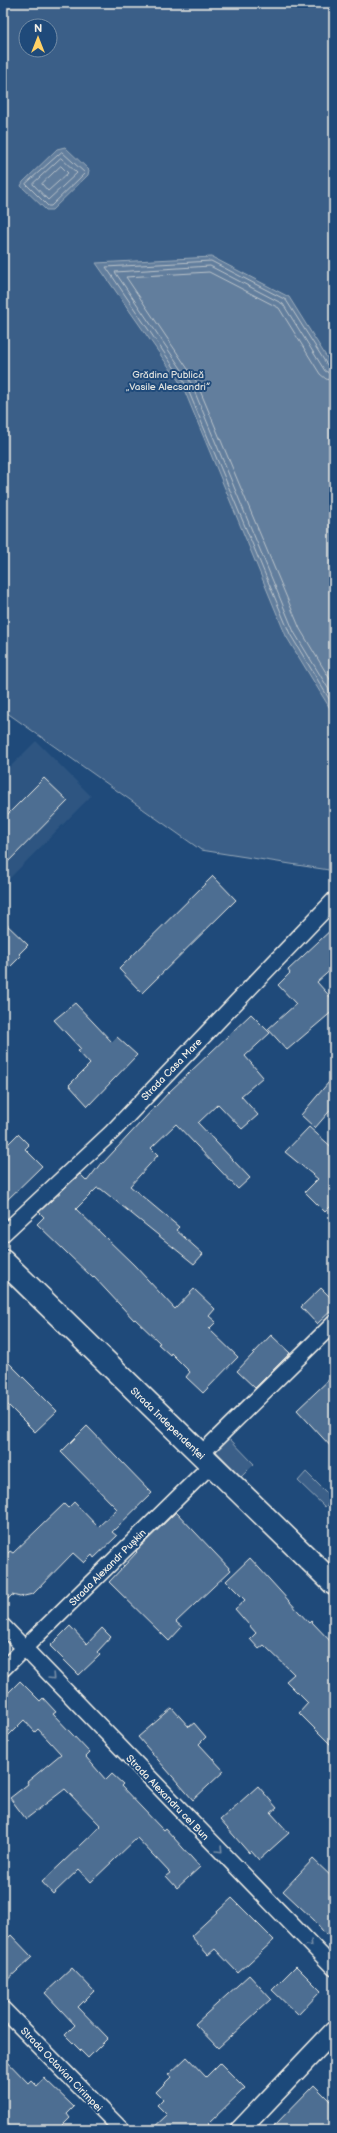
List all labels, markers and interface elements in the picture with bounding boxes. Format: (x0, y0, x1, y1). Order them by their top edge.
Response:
north arrow (18, 18, 58, 58)
text: N (34, 22, 42, 35)
park label: Grădina Publică „Vasile Alecsandri” (126, 369, 210, 393)
street label: Strada Casa Mare (139, 1036, 205, 1103)
street label: Strada Independenței (128, 1385, 207, 1462)
street label: Strada Alexandr Pușkin (67, 1527, 149, 1609)
one-way arrow (47, 1672, 54, 1680)
street label: Strada Alexandru cel Bun (123, 1753, 211, 1843)
one-way arrow (215, 1845, 223, 1853)
one-way arrow (306, 1939, 313, 1947)
street label: Strada Octavian Cirimpei (18, 2025, 105, 2114)

